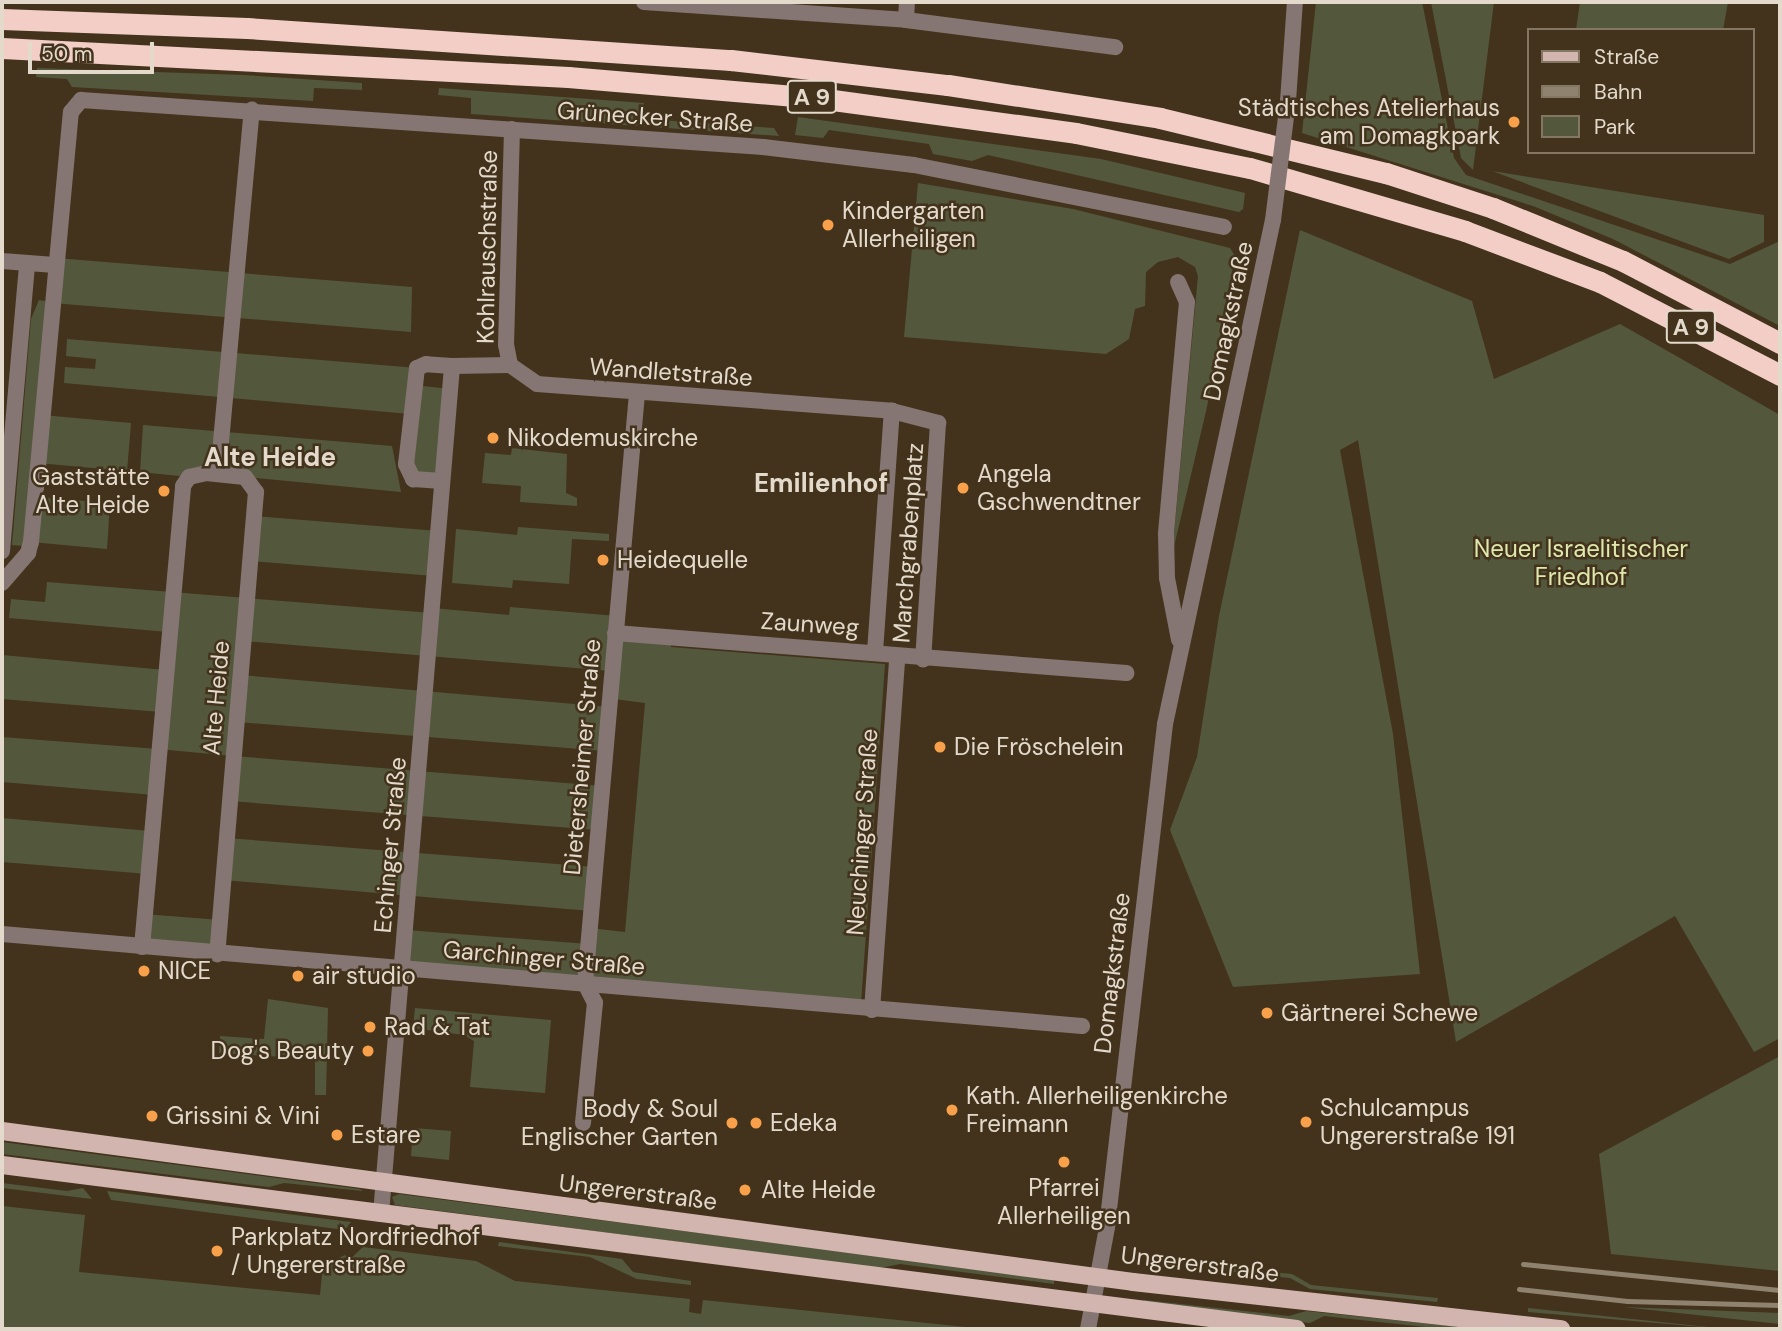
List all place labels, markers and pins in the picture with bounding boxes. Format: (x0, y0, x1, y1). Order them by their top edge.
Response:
place label: Städtisches Atelierhaus am Domagkpark (1238, 94, 1500, 150)
marker: Städtisches Atelierhaus am Domagkpark (1506, 114, 1522, 130)
place label: Kindergarten Allerheiligen (842, 197, 985, 253)
marker: Kindergarten Allerheiligen (820, 217, 836, 233)
place label: Nikodemuskirche (507, 424, 698, 452)
marker: Nikodemuskirche (485, 430, 501, 446)
place label: Angela Gschwendtner (977, 460, 1141, 516)
place label: Gaststätte Alte Heide (32, 463, 150, 519)
marker: Angela Gschwendtner (955, 480, 971, 496)
marker: Gaststätte Alte Heide (156, 483, 172, 499)
place label: Heidequelle (617, 546, 748, 574)
marker: Heidequelle (595, 552, 611, 568)
place label: Die Fröschelein (954, 733, 1124, 761)
marker: Die Fröschelein (932, 739, 948, 755)
place label: NICE (158, 957, 211, 985)
place label: air studio (312, 962, 416, 990)
marker: NICE (136, 963, 152, 979)
marker: air studio (290, 968, 306, 984)
place label: Gärtnerei Schewe (1281, 999, 1478, 1027)
marker: Gärtnerei Schewe (1259, 1005, 1275, 1021)
place label: Rad & Tat (384, 1013, 490, 1041)
marker: Rad & Tat (362, 1019, 378, 1035)
place label: Dog's Beauty (210, 1037, 354, 1065)
marker: Dog's Beauty (360, 1043, 376, 1059)
place label: Kath. Allerheiligenkirche Freimann (966, 1082, 1228, 1138)
place label: Schulcampus Ungererstraße 191 (1320, 1094, 1515, 1150)
place label: Body & Soul Englischer Garten (521, 1095, 718, 1151)
place label: Grissini & Vini (166, 1102, 320, 1130)
marker: Kath. Allerheiligenkirche Freimann (944, 1102, 960, 1118)
marker: Grissini & Vini (144, 1108, 160, 1124)
place label: Edeka (770, 1109, 837, 1137)
marker: Schulcampus Ungererstraße 191 (1298, 1114, 1314, 1130)
marker: Body & Soul Englischer Garten (724, 1115, 740, 1131)
marker: Edeka (748, 1115, 764, 1131)
place label: Estare (351, 1121, 421, 1149)
marker: Estare (329, 1127, 345, 1143)
marker: Pfarrei Allerheiligen (1056, 1154, 1072, 1170)
place label: Pfarrei Allerheiligen (997, 1174, 1131, 1230)
place label: Alte Heide (761, 1176, 876, 1204)
marker: Alte Heide (735, 1180, 755, 1200)
place label: Parkplatz Nordfriedhof / Ungererstraße (231, 1223, 480, 1279)
marker: Parkplatz Nordfriedhof / Ungererstraße (209, 1243, 225, 1259)

